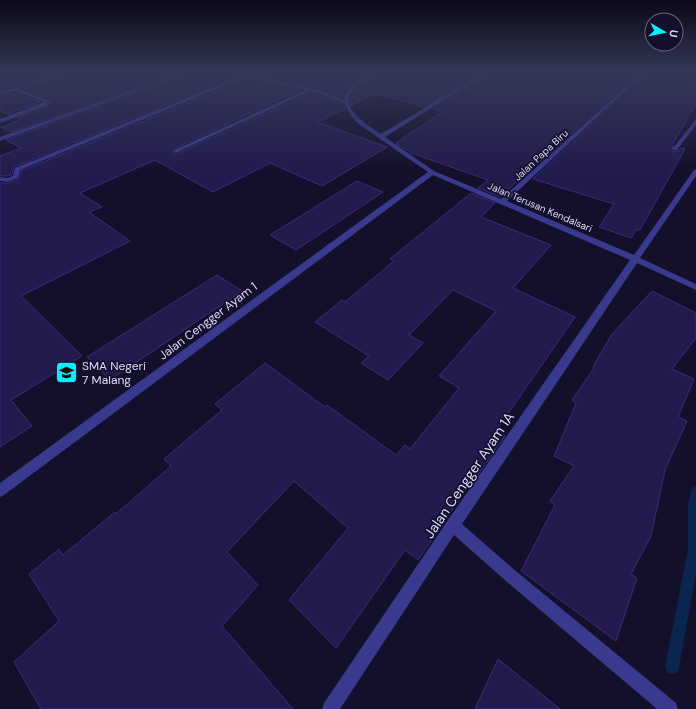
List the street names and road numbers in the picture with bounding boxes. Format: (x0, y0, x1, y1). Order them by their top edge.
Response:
street label: Jalan Papa Biru (511, 126, 571, 184)
street label: Jalan Terusan Kendalsari (486, 179, 594, 235)
street label: Jalan Cengger Ayam 1 (155, 279, 261, 363)
street label: Jalan Cengger Ayam 1A (420, 408, 518, 542)

